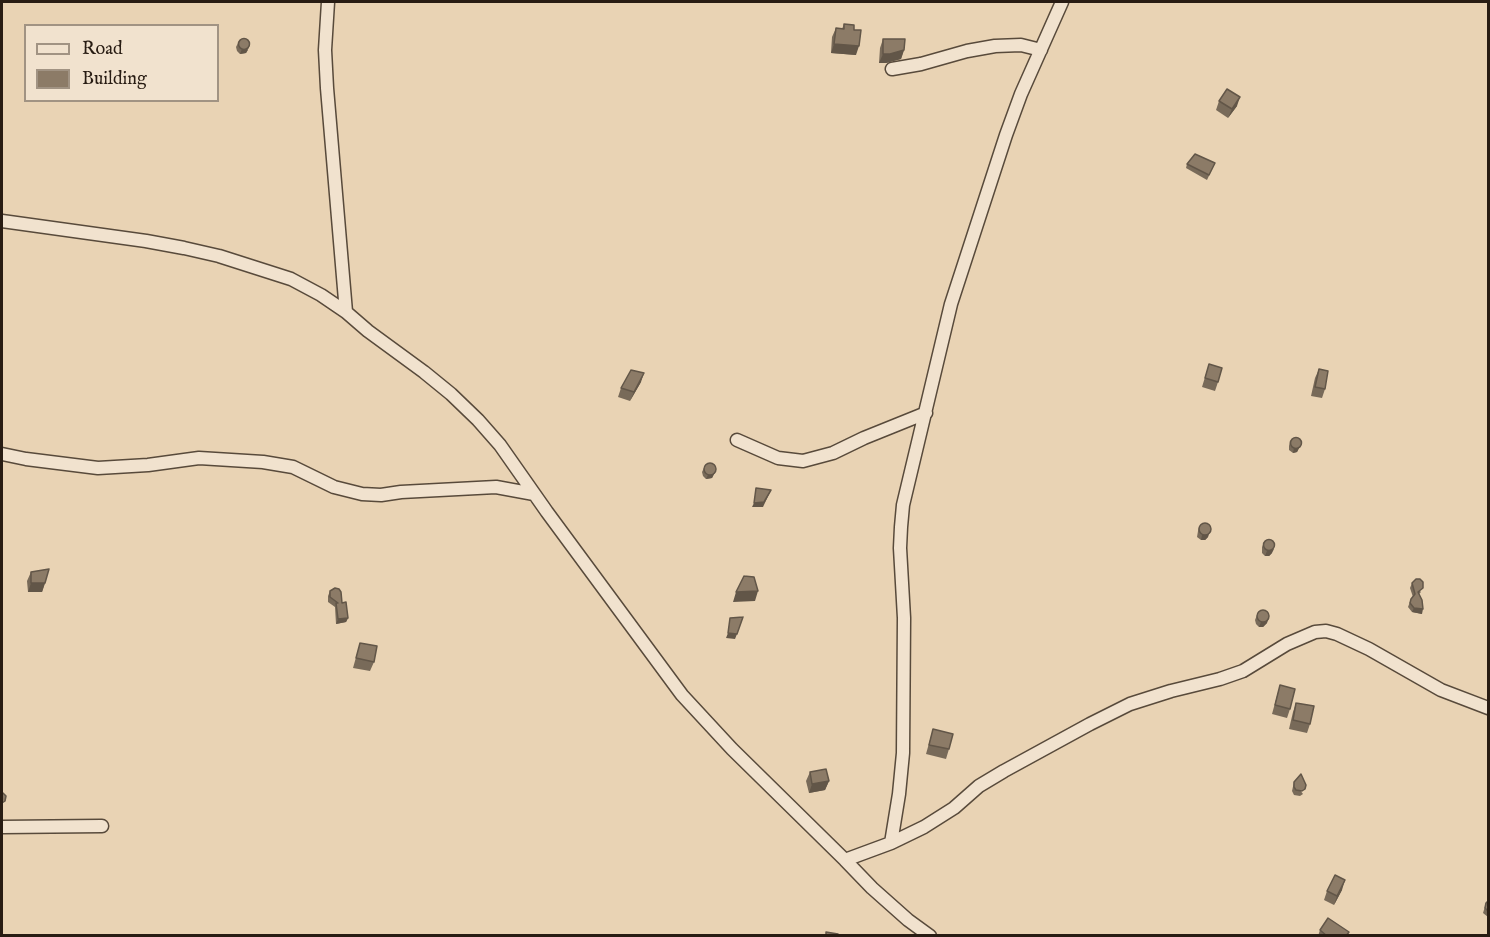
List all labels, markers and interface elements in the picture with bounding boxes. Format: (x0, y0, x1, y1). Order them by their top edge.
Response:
legend (24, 24, 219, 102)
text: Road (82, 38, 123, 61)
text: Building (82, 68, 147, 91)

